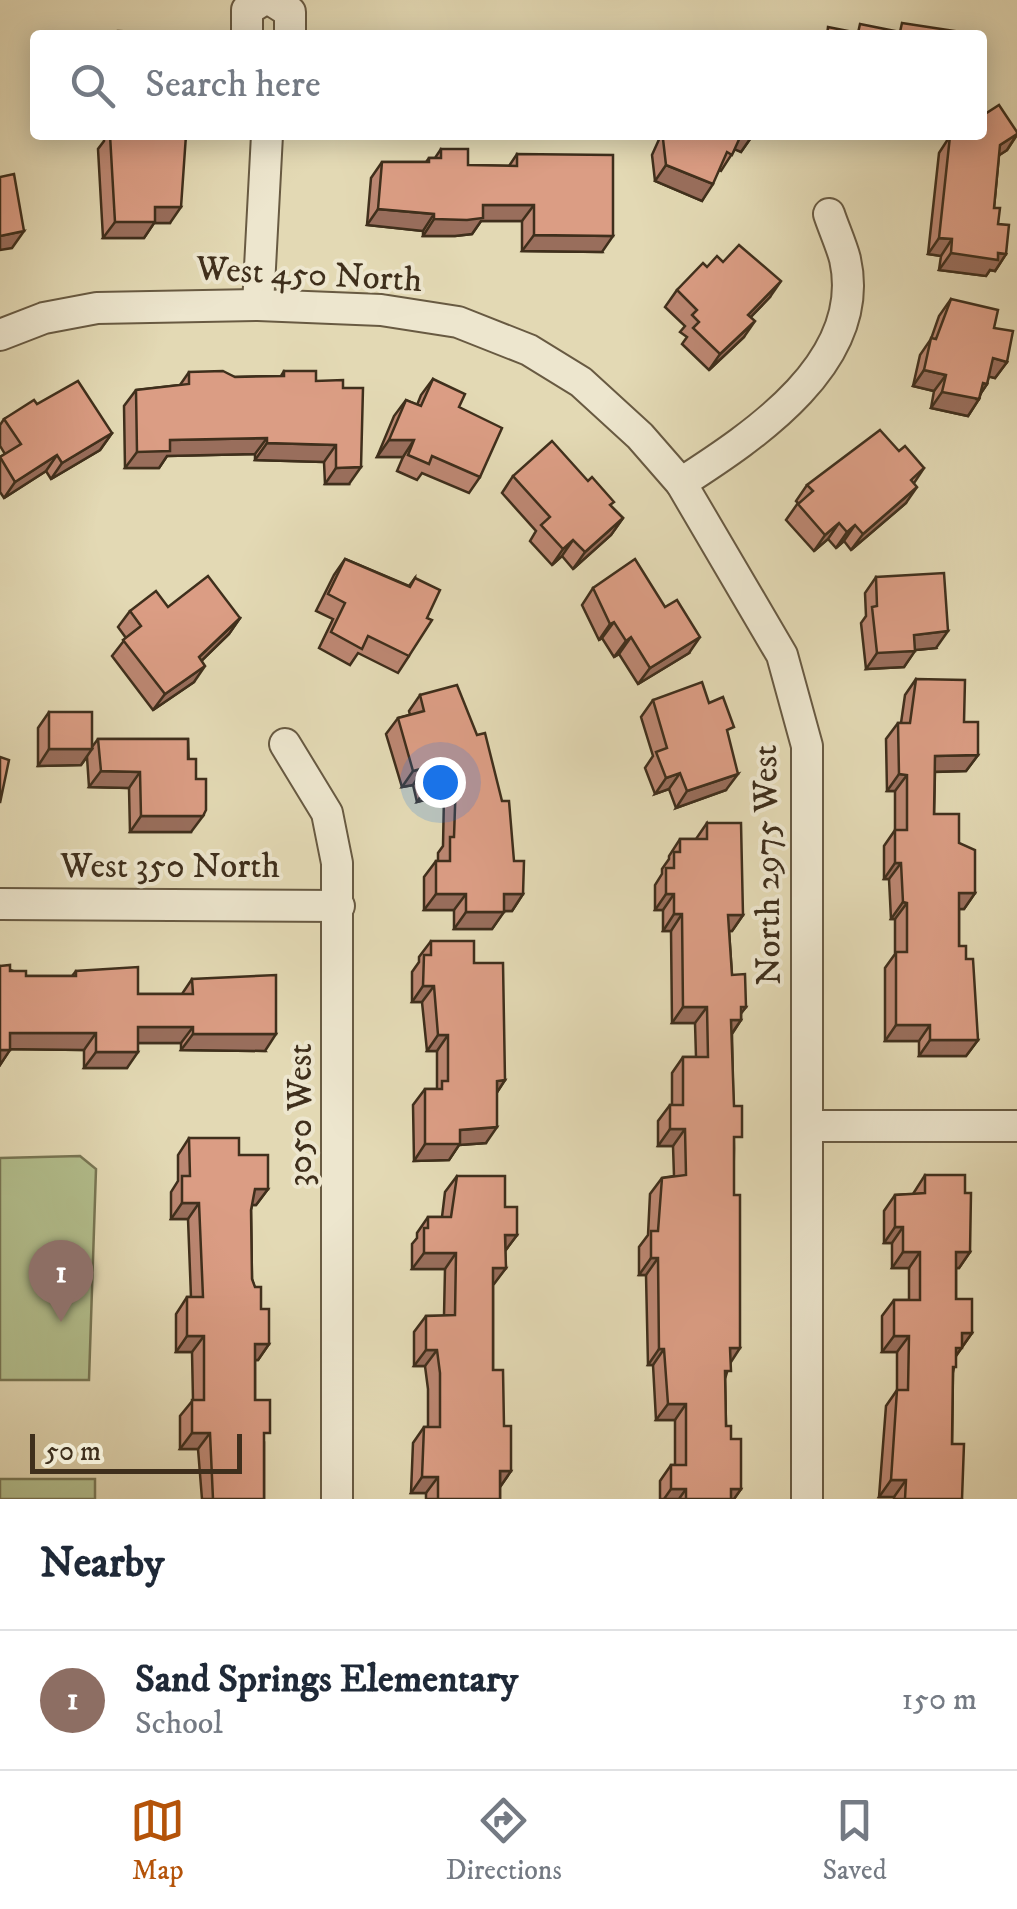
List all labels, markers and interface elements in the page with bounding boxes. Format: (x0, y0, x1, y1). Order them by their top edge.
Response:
search box (30, 30, 987, 140)
icon: search (65, 58, 120, 113)
text: Search here (145, 61, 321, 109)
street label: West 450 North (194, 247, 423, 303)
street label: North 2975 West (744, 744, 792, 986)
your location (415, 757, 466, 808)
street label: West 350 North (59, 845, 280, 889)
street label: 3050 West (279, 1043, 323, 1187)
pin: 1 (28, 1240, 94, 1322)
scale bar (30, 1429, 242, 1474)
text: 50 m (45, 1434, 101, 1469)
text: Nearby (40, 1538, 164, 1590)
text: Sand Springs Elementary (135, 1656, 518, 1704)
text: 1 (67, 1680, 78, 1720)
text: 150 m (901, 1680, 977, 1720)
text: School (135, 1704, 223, 1744)
tab: Map (130, 1793, 185, 1888)
tab: Directions (446, 1793, 562, 1888)
tab: Saved (822, 1793, 887, 1888)

